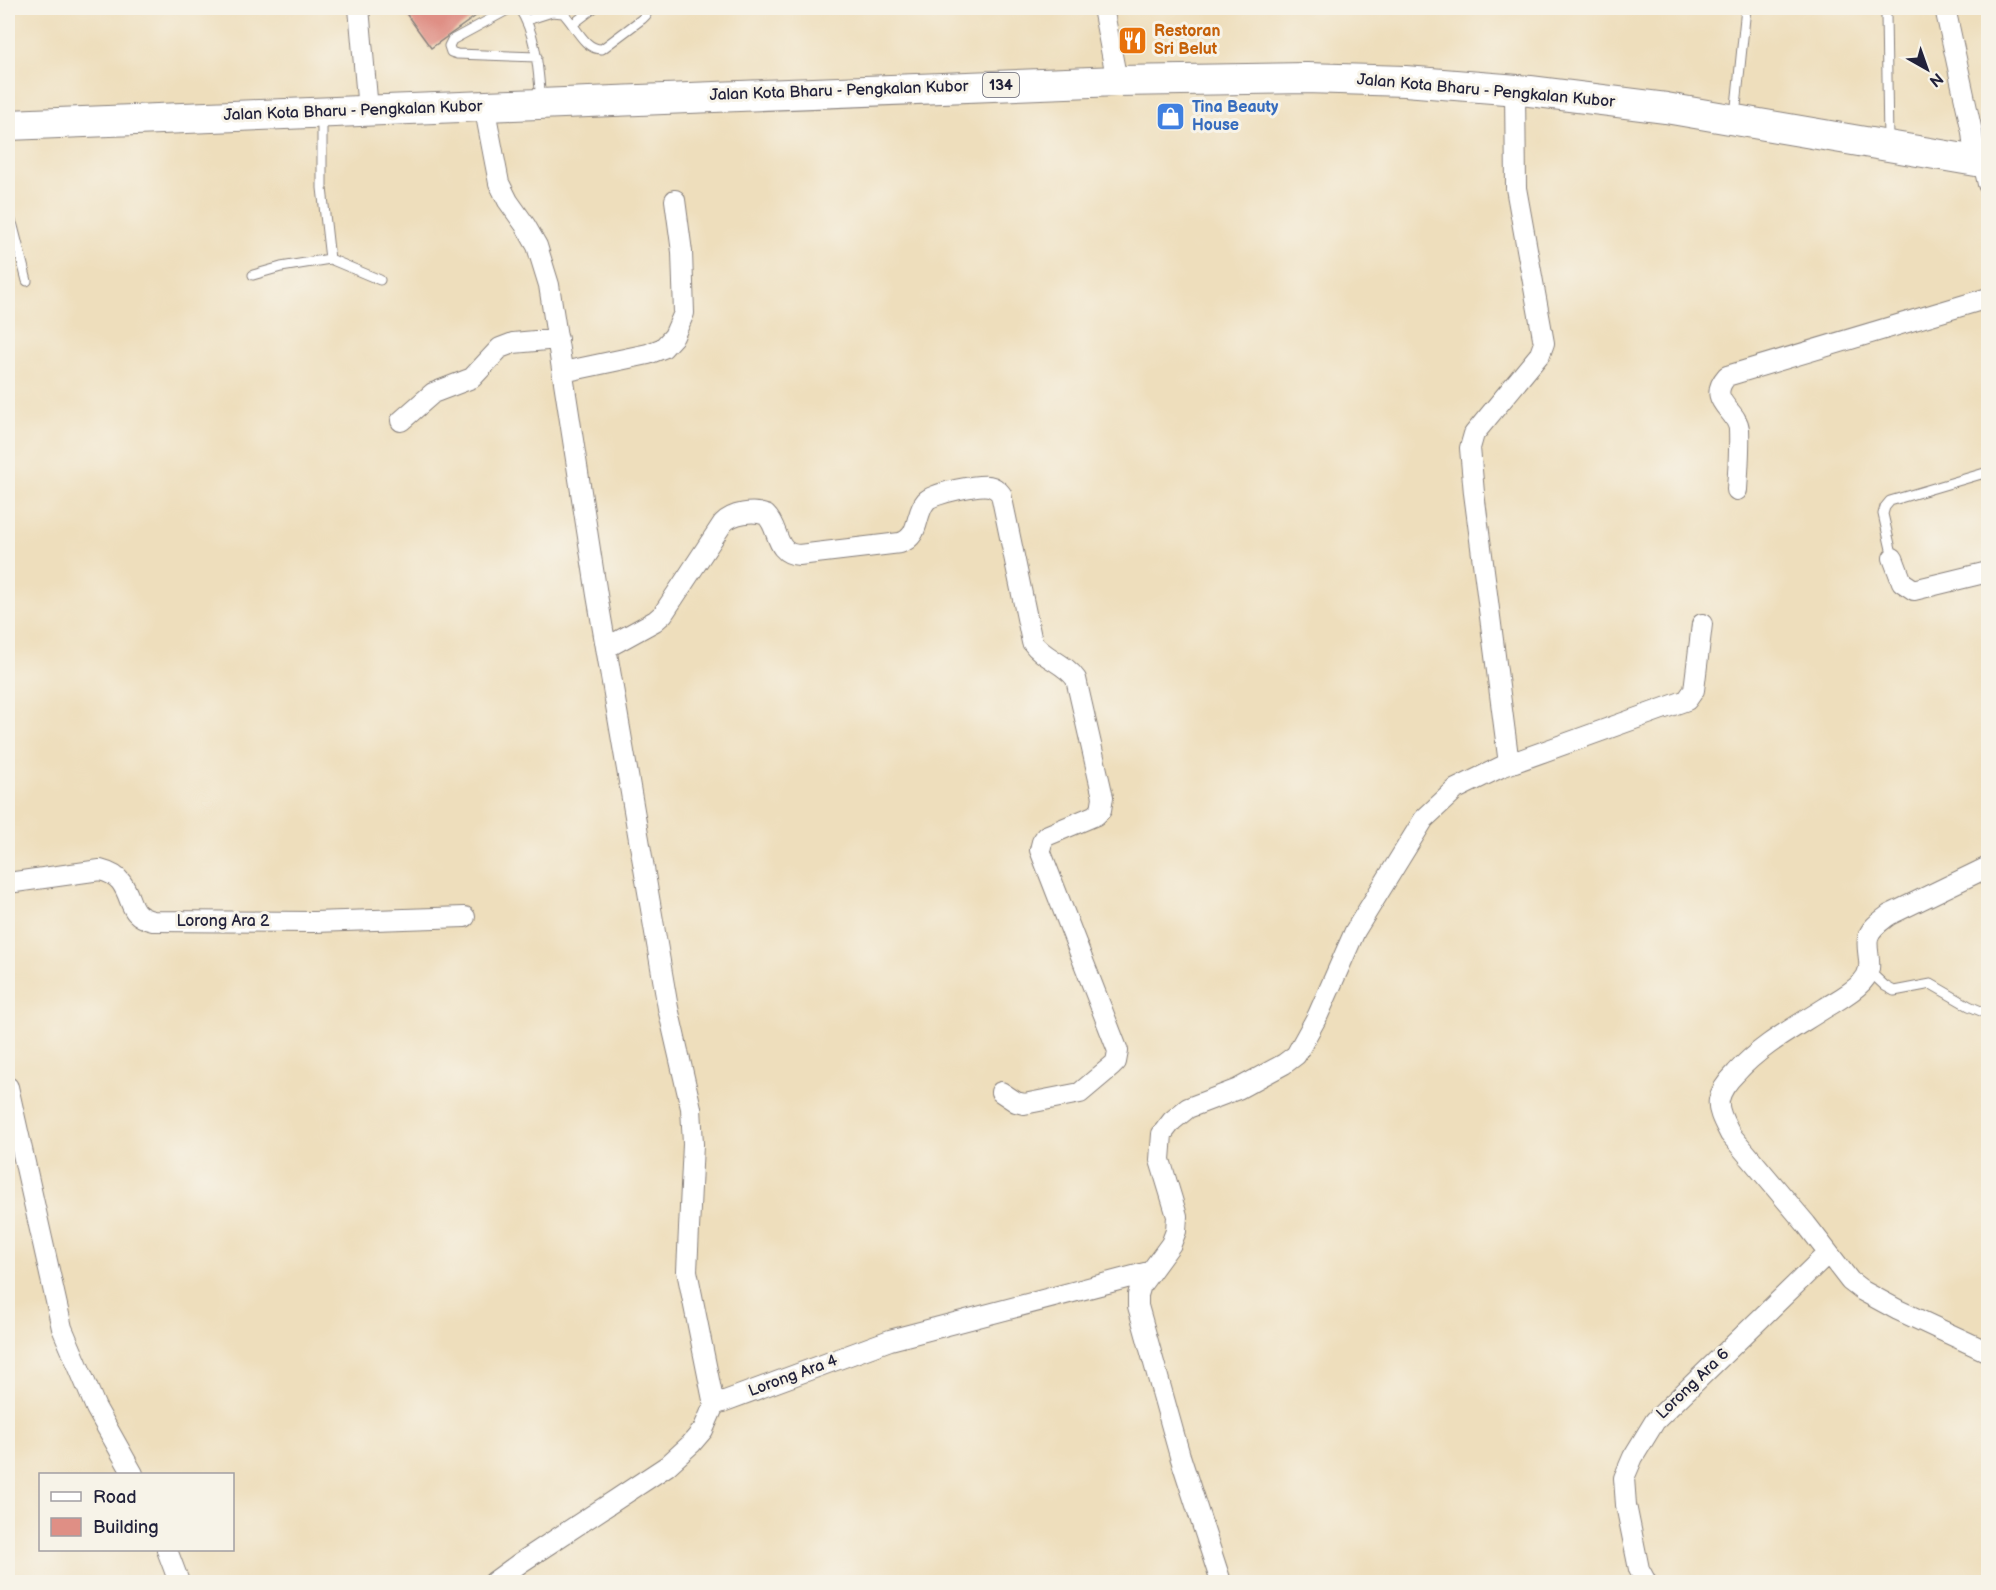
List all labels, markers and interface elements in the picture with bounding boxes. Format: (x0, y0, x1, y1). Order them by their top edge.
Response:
place label: Restoran Sri Belut (1154, 22, 1220, 59)
restaurant icon: Restoran Sri Belut (1117, 24, 1149, 56)
north arrow (1897, 39, 1957, 99)
text: N (1925, 68, 1946, 90)
street label: Jalan Kota Bharu - Pengkalan Kubor (1356, 70, 1616, 112)
road number: 134 (983, 73, 1019, 97)
street label: Jalan Kota Bharu - Pengkalan Kubor (709, 77, 969, 105)
street label: Jalan Kota Bharu - Pengkalan Kubor (223, 97, 483, 125)
place label: Tina Beauty House (1192, 98, 1279, 135)
shop icon: Tina Beauty House (1155, 100, 1187, 132)
street label: Lorong Ara 2 (177, 912, 270, 931)
street label: Lorong Ara 6 (1653, 1345, 1733, 1423)
street label: Lorong Ara 4 (746, 1351, 840, 1401)
legend (39, 1473, 234, 1551)
text: Road (93, 1487, 137, 1508)
text: Building (93, 1517, 159, 1538)

